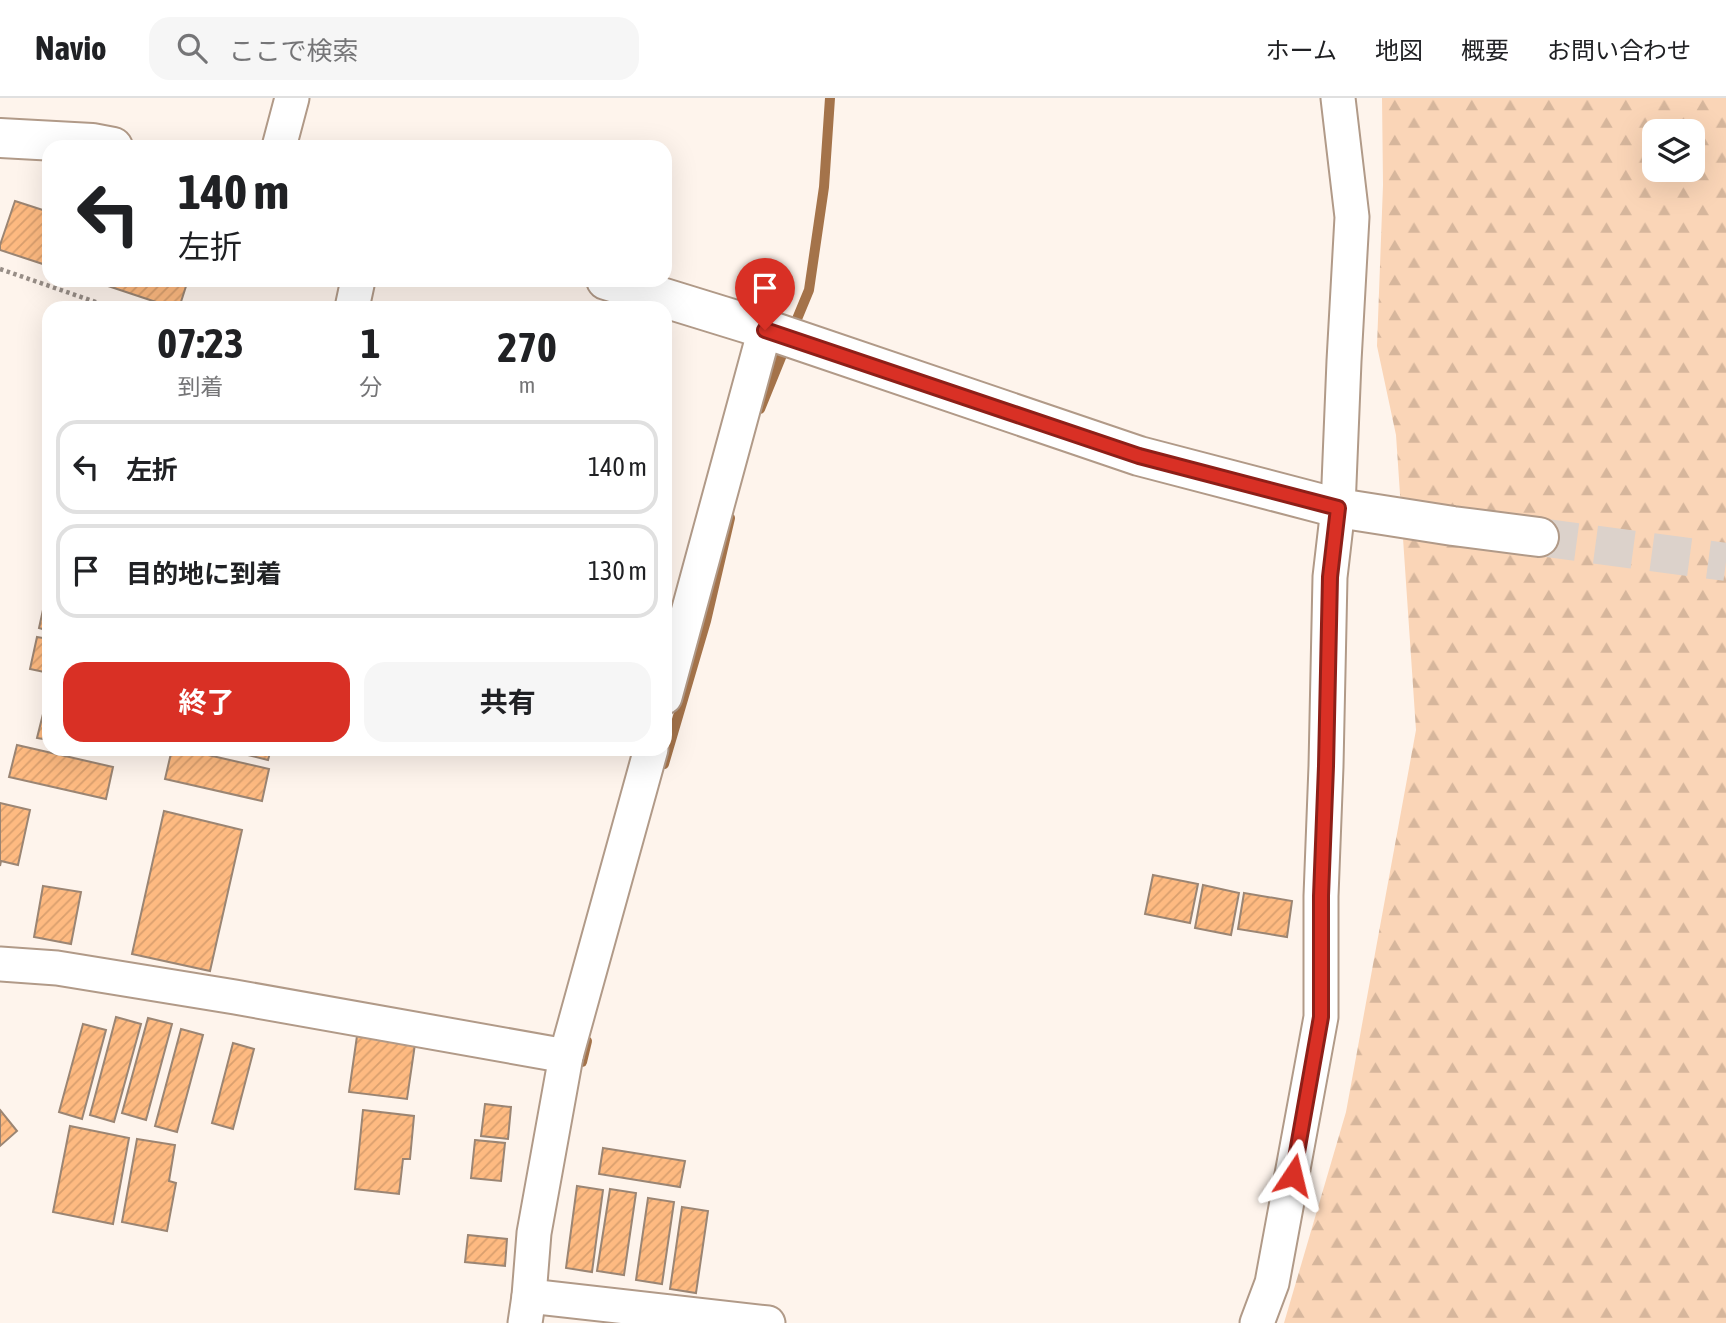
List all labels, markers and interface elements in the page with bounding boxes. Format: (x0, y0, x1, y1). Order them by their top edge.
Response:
search box (149, 17, 639, 80)
text: Navio (35, 29, 107, 67)
icon: search (173, 29, 211, 67)
text: ここで検索 (229, 36, 359, 66)
text: ホーム (1266, 37, 1337, 64)
text: 地図 (1375, 37, 1423, 64)
text: 概要 (1461, 37, 1509, 64)
text: お問い合わせ (1547, 37, 1691, 64)
map controls (1642, 119, 1705, 182)
button: layers (1642, 119, 1705, 182)
text: 140 m (178, 163, 289, 219)
icon: left (63, 168, 154, 259)
text: 左折 (178, 228, 242, 265)
pin (735, 258, 795, 330)
icon: arrive (746, 269, 784, 307)
text: 07:23 (157, 319, 244, 367)
text: 1 (361, 319, 380, 367)
text: 270 (497, 323, 557, 371)
text: m (519, 372, 535, 398)
text: 到着 (178, 374, 224, 400)
text: 分 (359, 374, 382, 400)
icon: left (67, 448, 105, 486)
text: 140 m (588, 452, 647, 482)
text: 左折 (126, 455, 178, 485)
icon: arrive (67, 552, 105, 590)
text: 130 m (588, 556, 647, 586)
text: 目的地に到着 (126, 559, 282, 589)
button: 終了 (63, 662, 350, 742)
button: 共有 (364, 662, 651, 742)
position arrow (1256, 1138, 1330, 1212)

